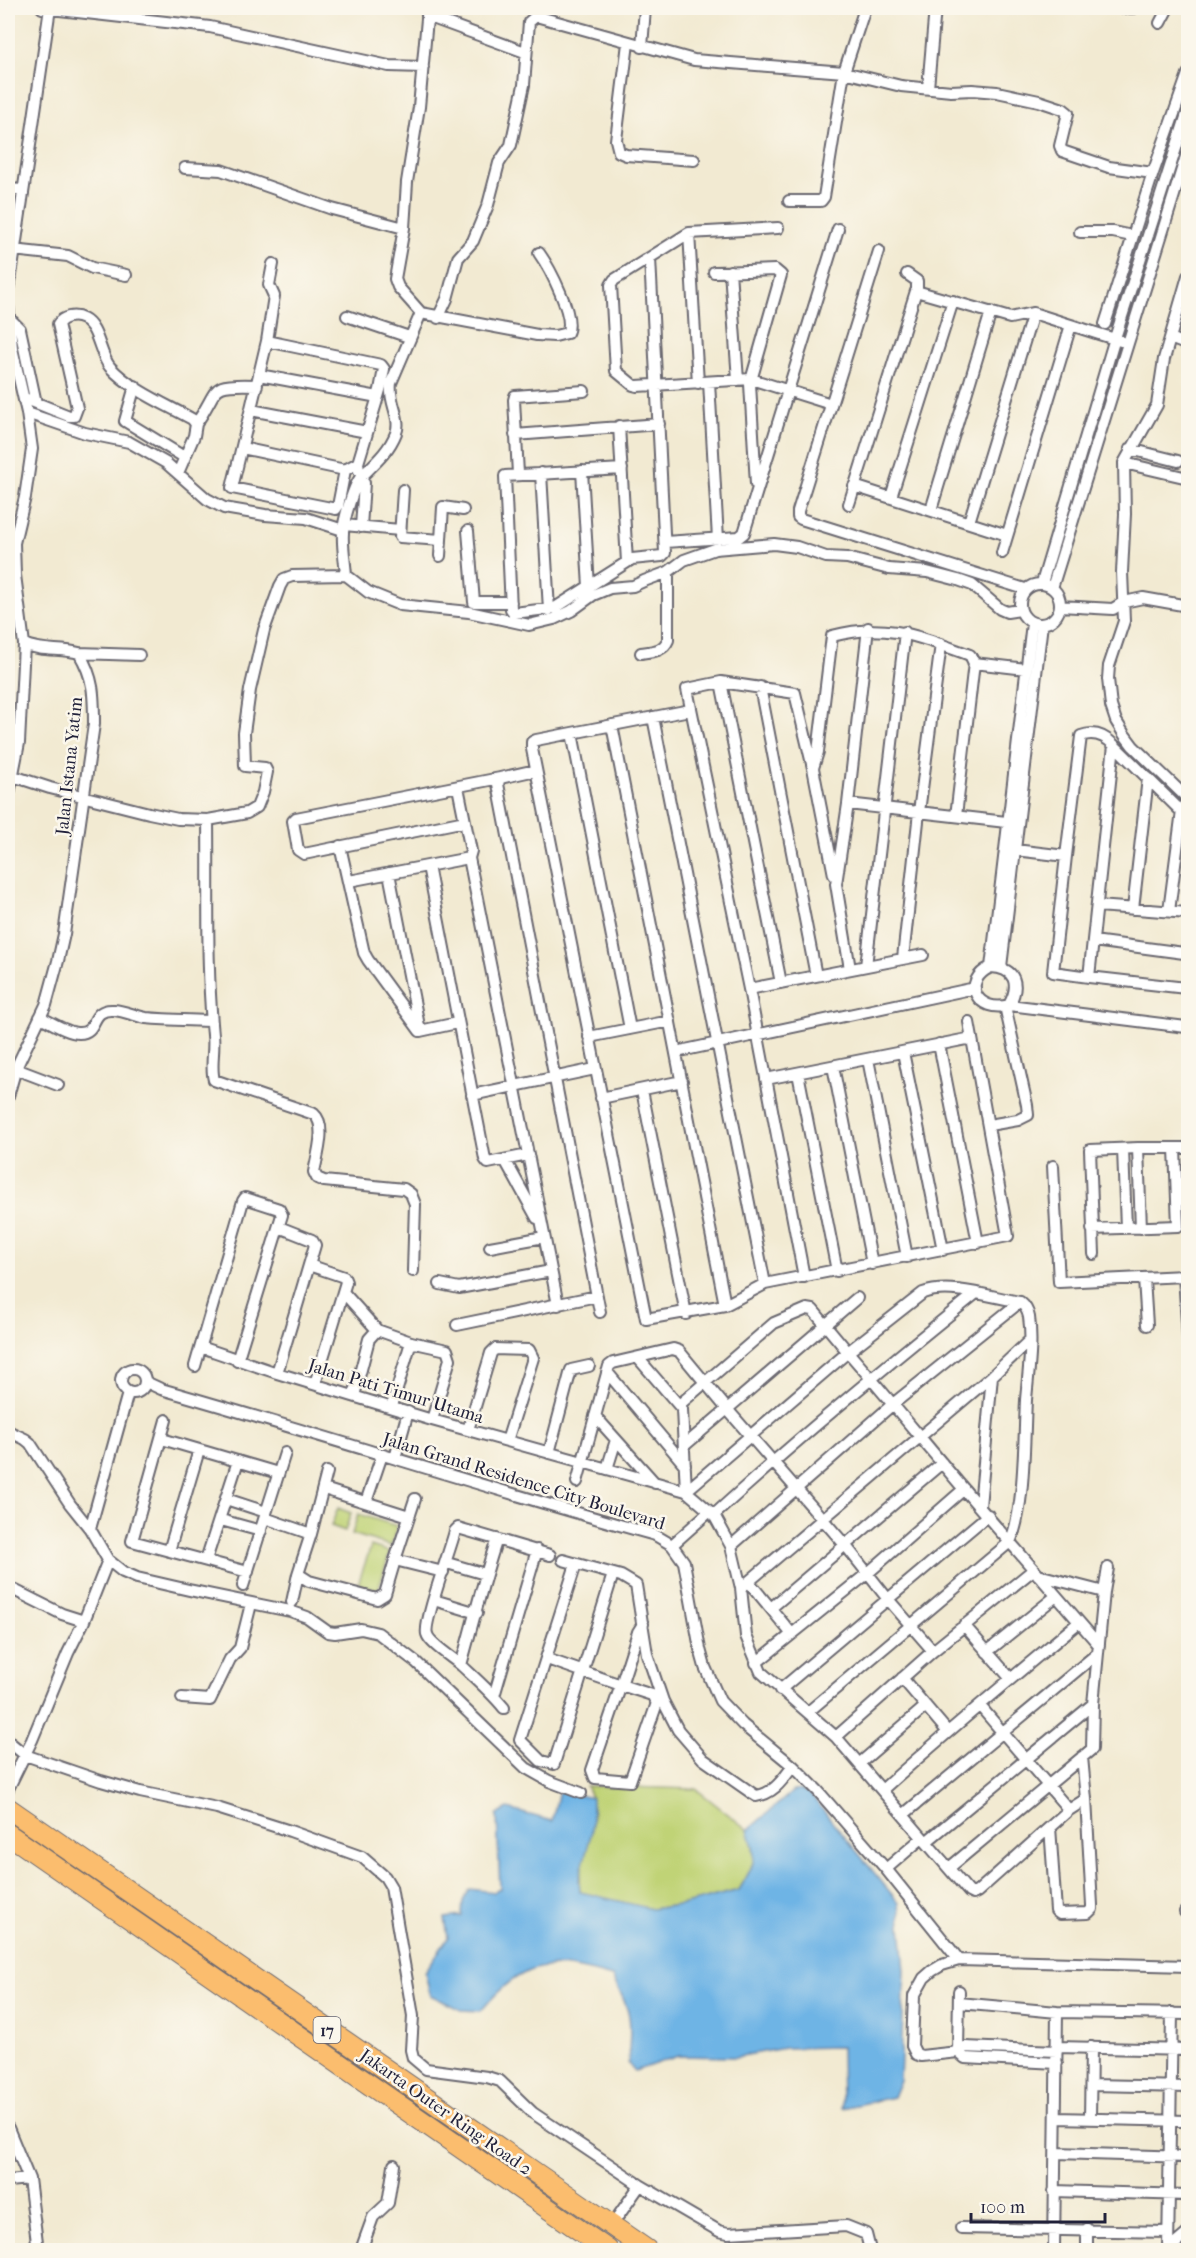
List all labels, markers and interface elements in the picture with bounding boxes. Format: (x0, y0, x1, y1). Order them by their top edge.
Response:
street label: Jalan Istana Yatim (52, 696, 87, 838)
street label: Jalan Pati Timur Utama (304, 1354, 487, 1428)
street label: Jalan Grand Residence City Boulevard (378, 1428, 668, 1535)
road number: 17 (314, 2017, 340, 2043)
street label: Jakarta Outer Ring Road 2 (354, 2044, 536, 2180)
scale bar (971, 2186, 1104, 2224)
text: 100 m (980, 2197, 1025, 2218)

